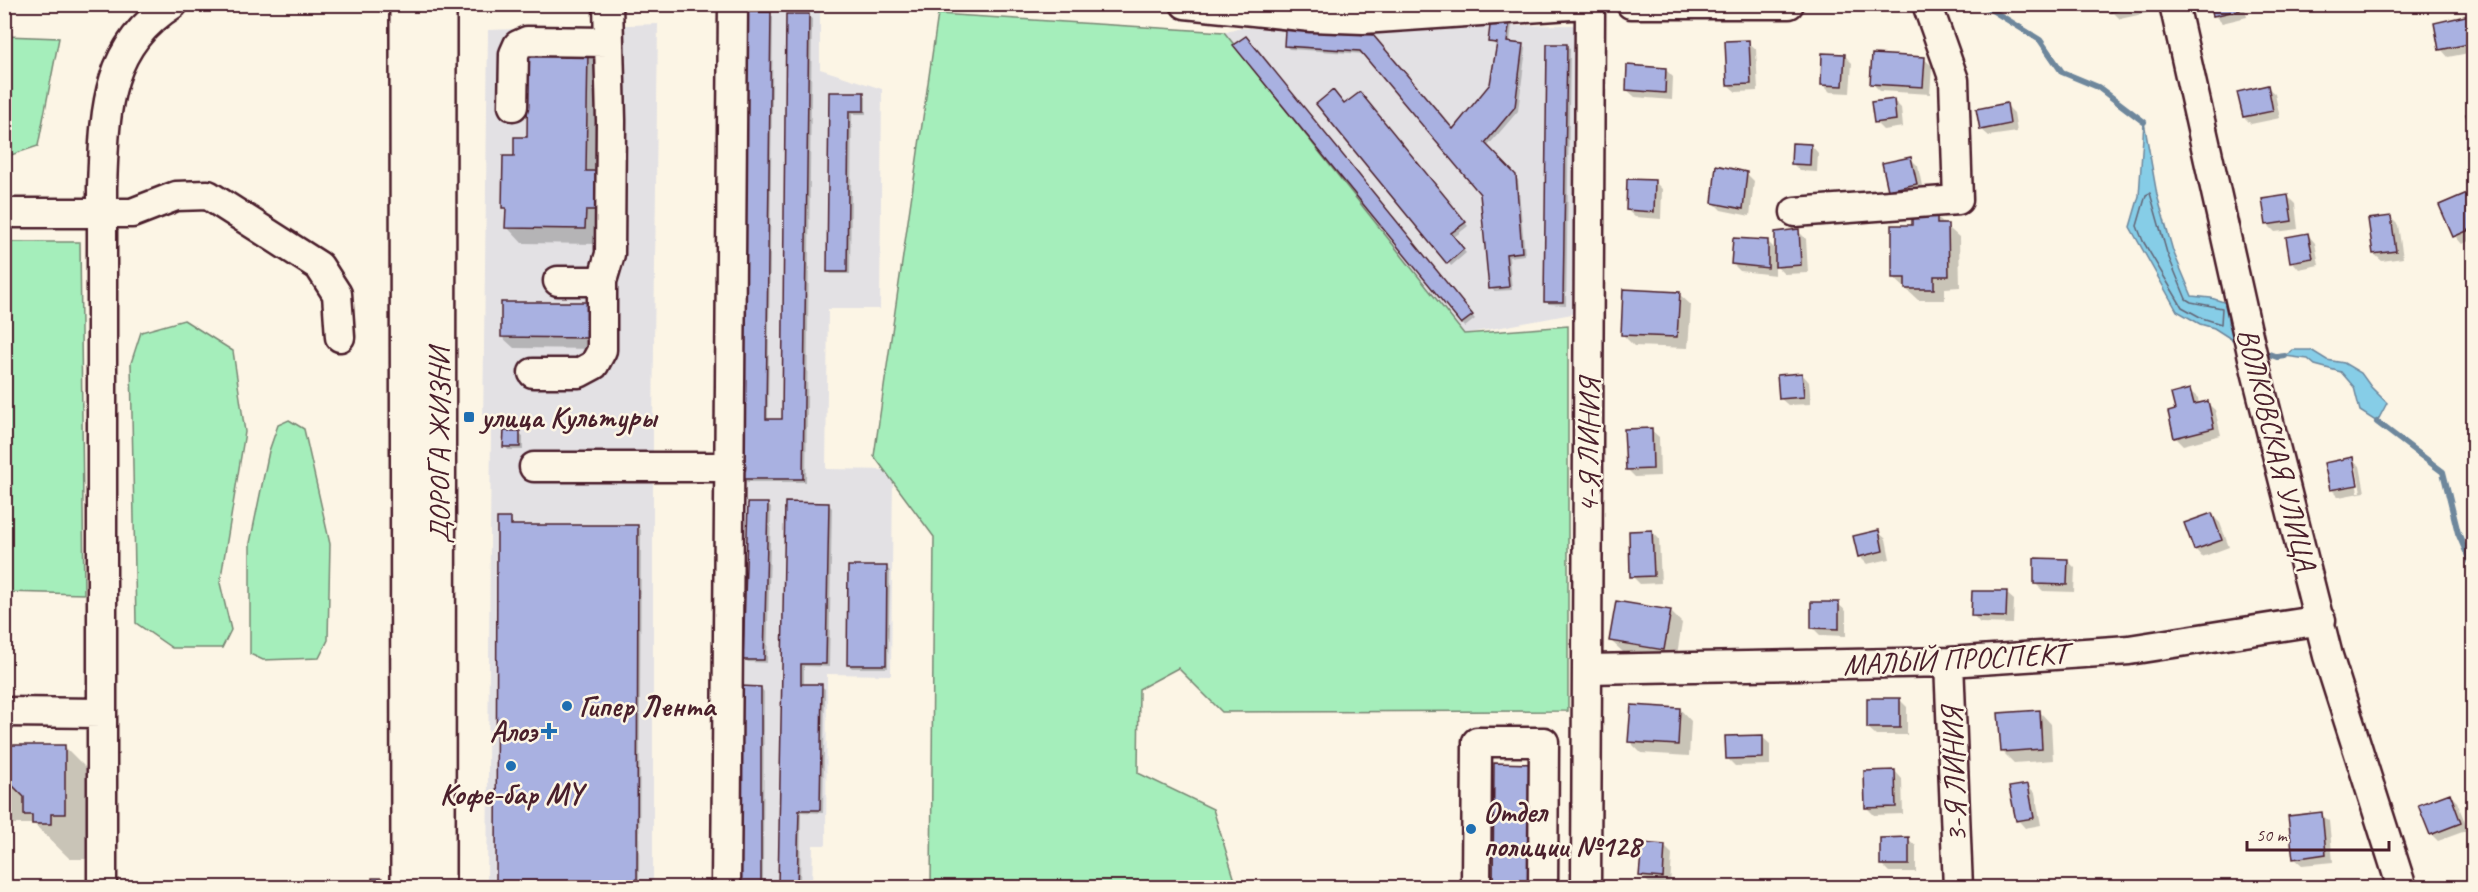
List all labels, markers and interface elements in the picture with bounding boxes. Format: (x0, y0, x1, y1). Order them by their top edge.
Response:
street label: ВОЛКОВСКАЯ УЛИЦА (2229, 324, 2326, 576)
street label: ДОРОГА ЖИЗНИ (420, 344, 458, 544)
street label: 4-Я ЛИНИЯ (1569, 374, 1607, 513)
place label: улица Культуры (478, 398, 659, 437)
marker: улица Культуры (462, 410, 476, 424)
street label: МАЛЫЙ ПРОСПЕКТ (1842, 634, 2075, 684)
place label: Гипер Лента (579, 687, 718, 725)
marker: Гипер Лента (560, 699, 574, 713)
street label: 3-Я ЛИНИЯ (1933, 702, 1975, 843)
place label: Алоэ (490, 712, 539, 750)
marker: Алоэ (542, 724, 556, 738)
marker: Кофе-бар MY (504, 759, 518, 773)
place label: Кофе-бар MY (440, 775, 588, 813)
place label: Отдел полиции №128 (1483, 793, 1644, 865)
scale bar (2247, 814, 2390, 852)
marker: Отдел полиции №128 (1464, 822, 1478, 836)
text: 50 m (2256, 824, 2289, 846)

